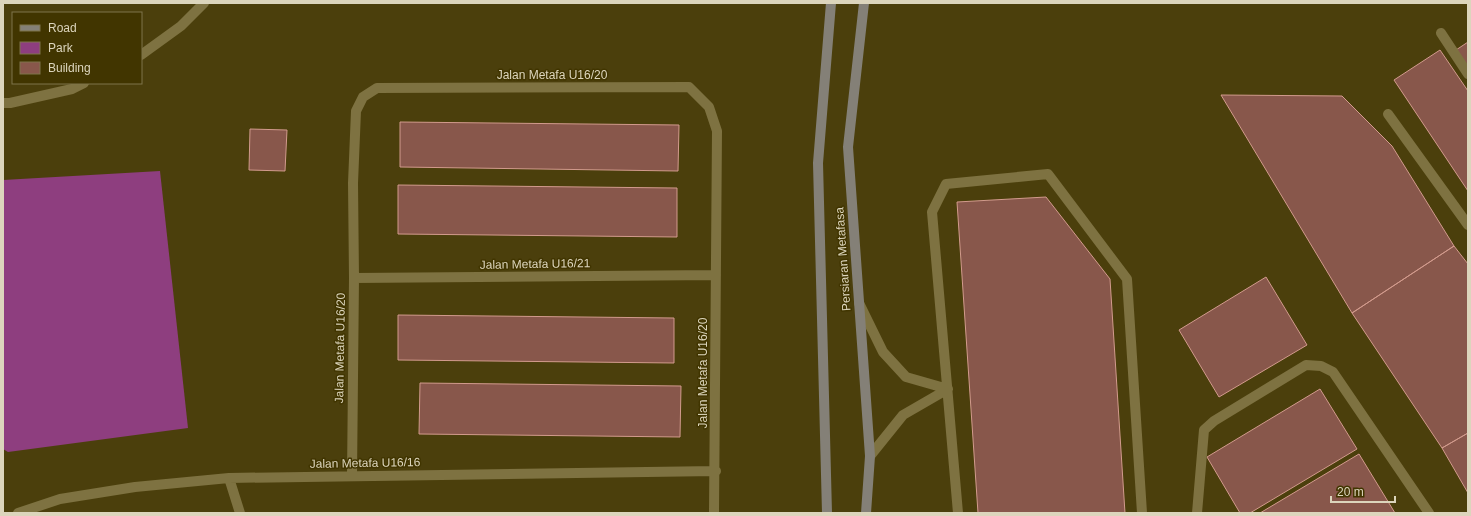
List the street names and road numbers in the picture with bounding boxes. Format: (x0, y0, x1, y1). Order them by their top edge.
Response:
street label: Jalan Metafa U16/20 (497, 68, 608, 82)
street label: Persiaran Metafasa (832, 206, 854, 311)
street label: Jalan Metafa U16/21 (480, 256, 591, 272)
street label: Jalan Metafa U16/20 (332, 292, 348, 403)
street label: Jalan Metafa U16/20 (696, 317, 710, 428)
street label: Jalan Metafa U16/16 (310, 455, 421, 471)

